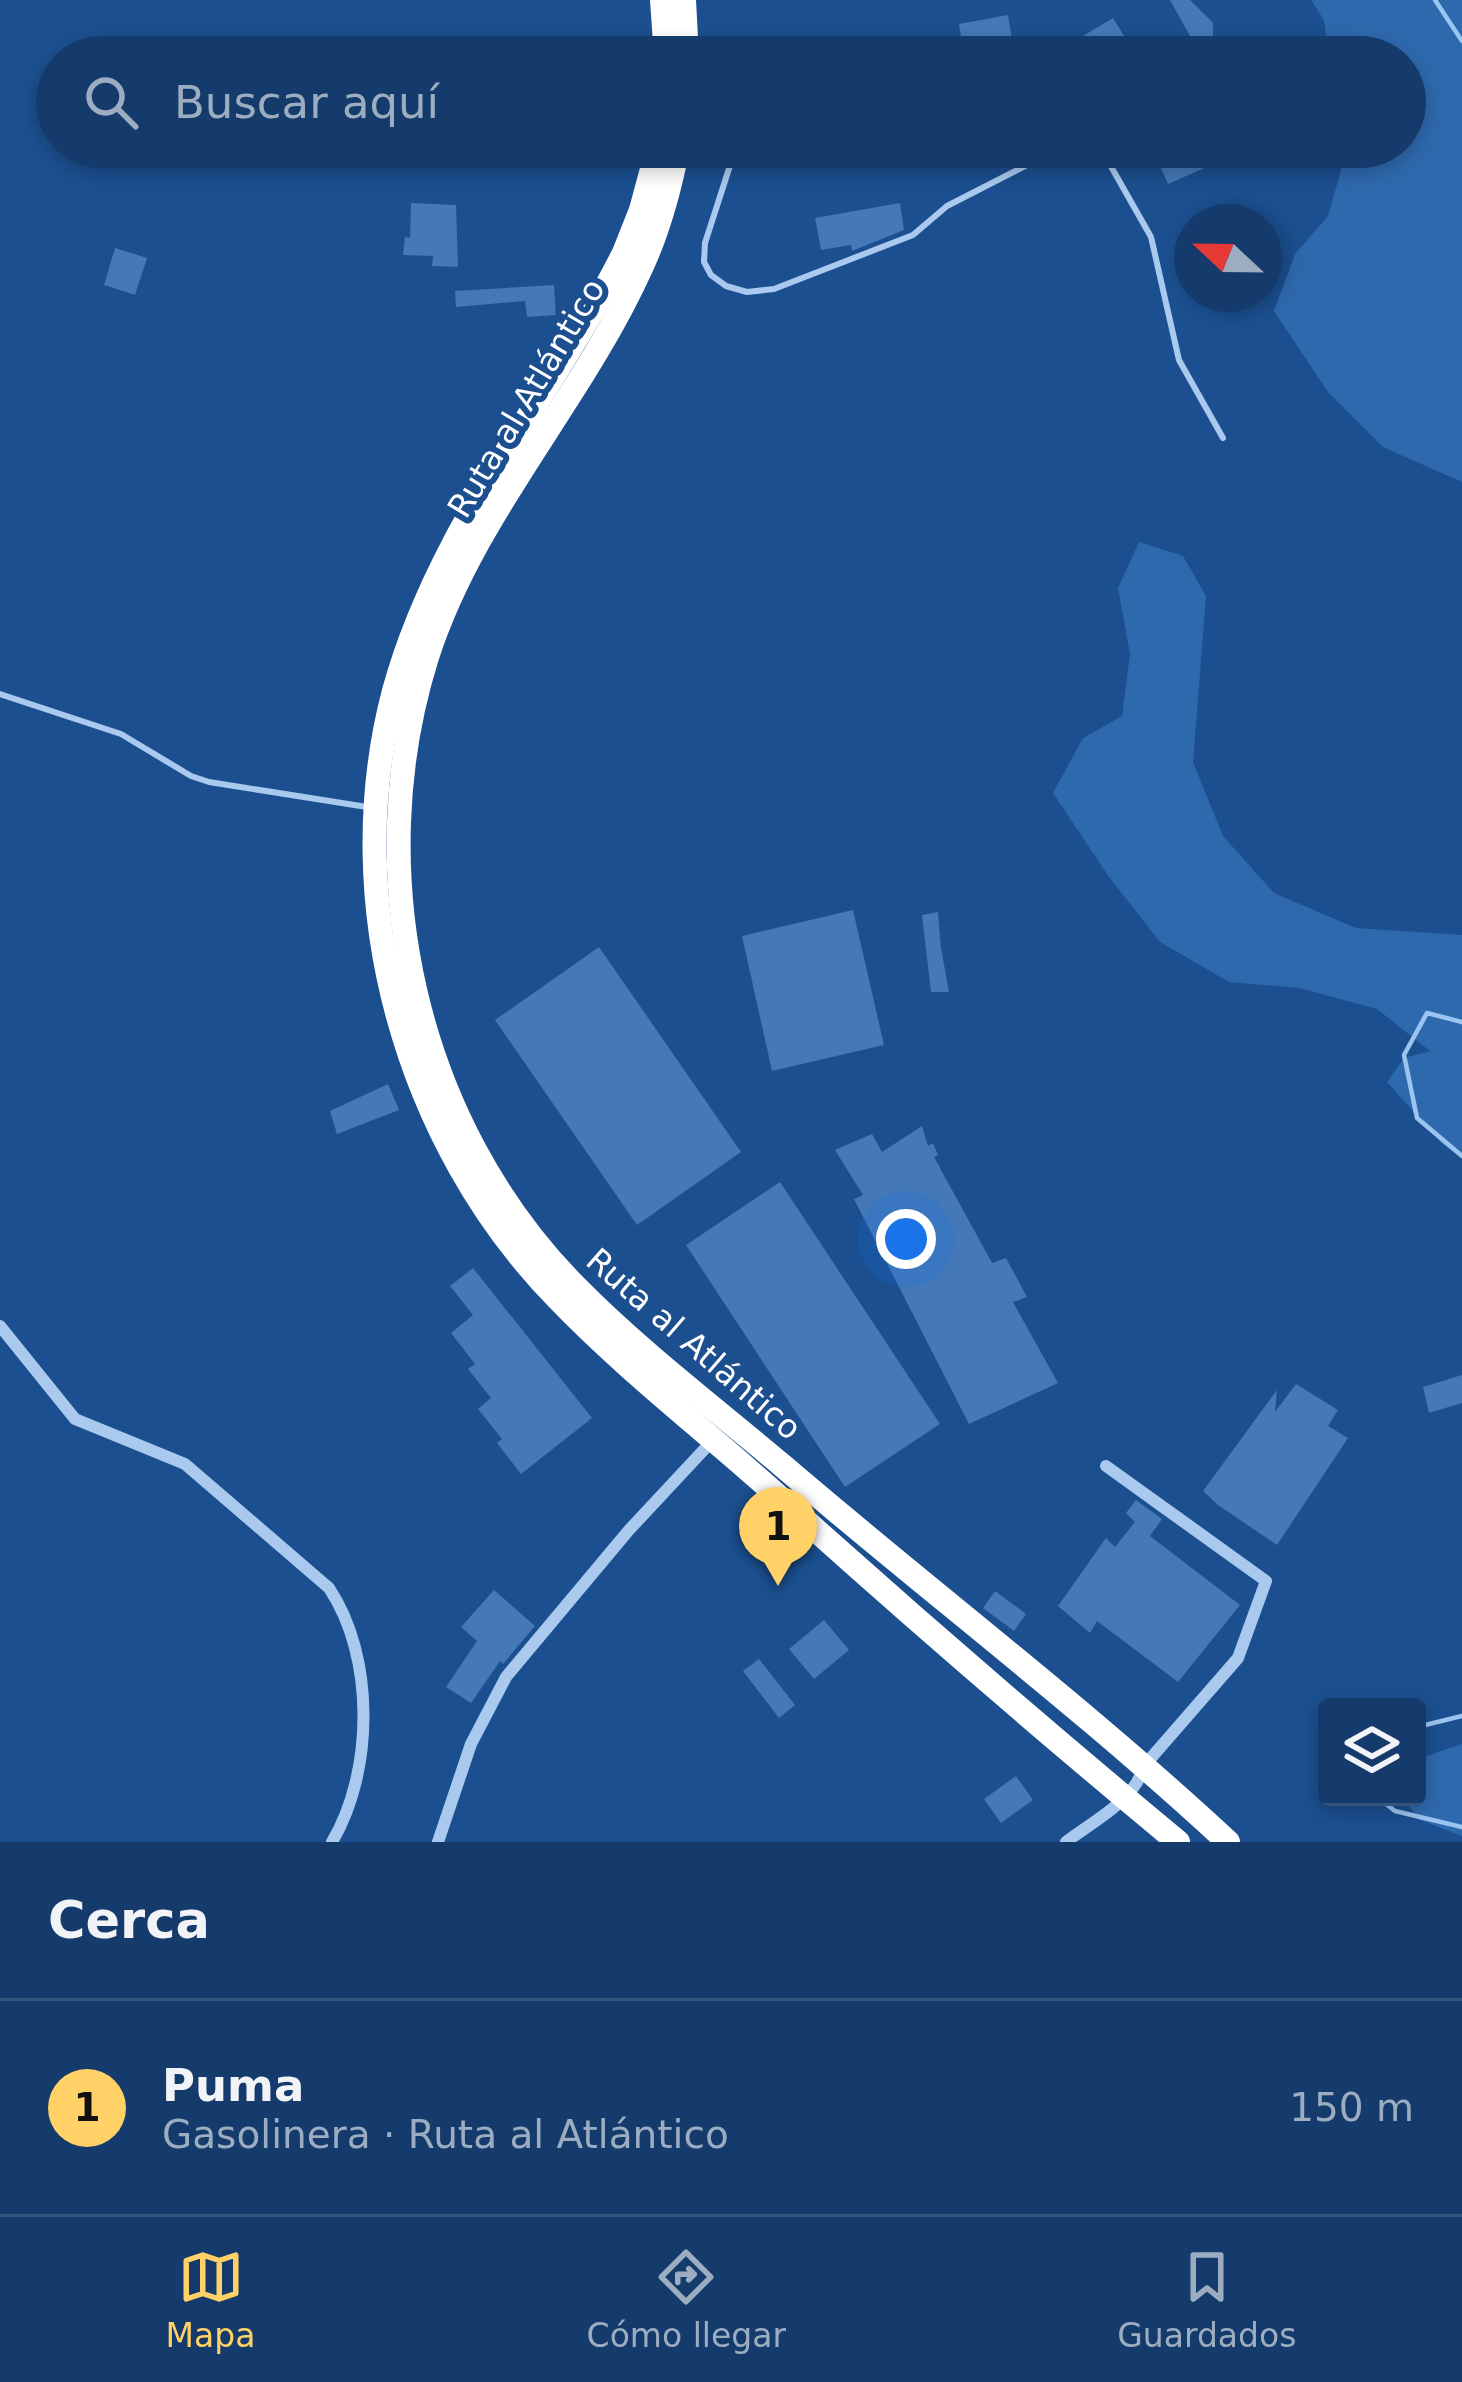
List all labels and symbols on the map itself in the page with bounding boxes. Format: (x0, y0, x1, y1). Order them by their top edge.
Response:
north arrow (1174, 204, 1282, 312)
street label: Ruta al Atlántico (439, 272, 613, 524)
your location (876, 1209, 936, 1269)
street label: Ruta al Atlántico (579, 1240, 809, 1448)
pin: 1 (739, 1487, 817, 1586)

